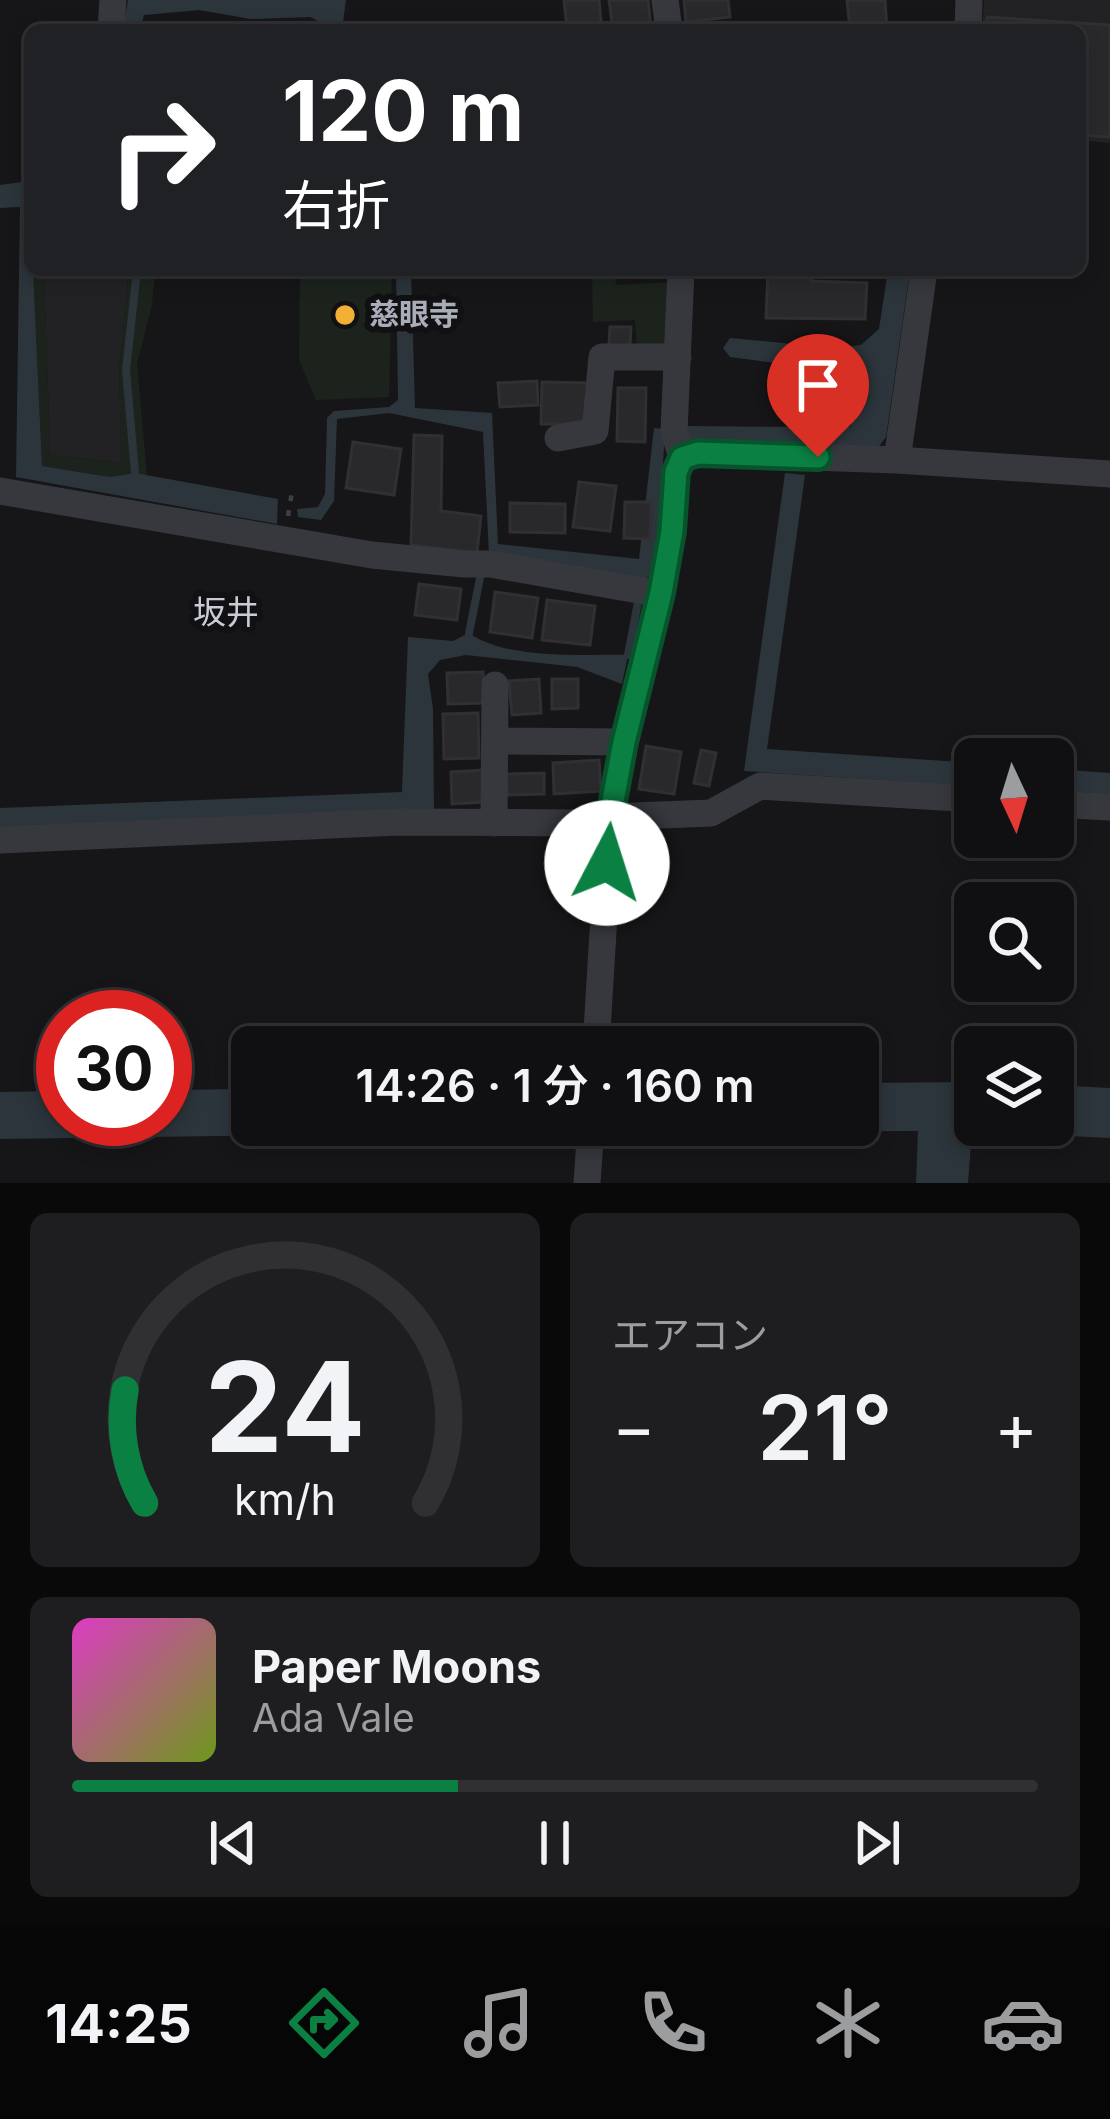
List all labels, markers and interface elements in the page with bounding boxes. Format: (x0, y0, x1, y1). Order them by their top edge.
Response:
text: 120 m (282, 60, 524, 161)
icon: right (84, 72, 240, 228)
text: 右折 (282, 173, 390, 238)
place label: 慈眼寺 (369, 296, 459, 332)
marker: 慈眼寺 (332, 302, 358, 328)
pin (767, 334, 869, 457)
icon: arrive (785, 352, 851, 418)
district label: 坂井 (193, 592, 259, 632)
north arrow (954, 738, 1074, 858)
map controls (954, 738, 1074, 1146)
position arrow (544, 800, 670, 926)
button: search (954, 882, 1074, 1002)
speed limit sign: 30 (36, 990, 192, 1146)
button: layers (954, 1026, 1074, 1146)
text: 14:26 · 1 分 · 160 m (356, 1058, 754, 1113)
text: エアコン (612, 1311, 768, 1358)
text: 24 (204, 1331, 366, 1482)
text: 21° (757, 1373, 893, 1482)
text: − (612, 1387, 656, 1467)
text: + (994, 1387, 1038, 1467)
text: km/h (234, 1473, 336, 1525)
text: Paper Moons (252, 1639, 541, 1694)
text: Ada Vale (252, 1694, 415, 1741)
icon: previous (200, 1810, 266, 1876)
icon: pause (522, 1810, 588, 1876)
icon: next (844, 1810, 910, 1876)
icon: directions (282, 1981, 366, 2065)
icon: music (457, 1981, 541, 2065)
icon: phone (631, 1981, 715, 2065)
icon: climate (806, 1981, 890, 2065)
icon: car (981, 1981, 1065, 2065)
text: 14:25 (45, 1991, 192, 2056)

